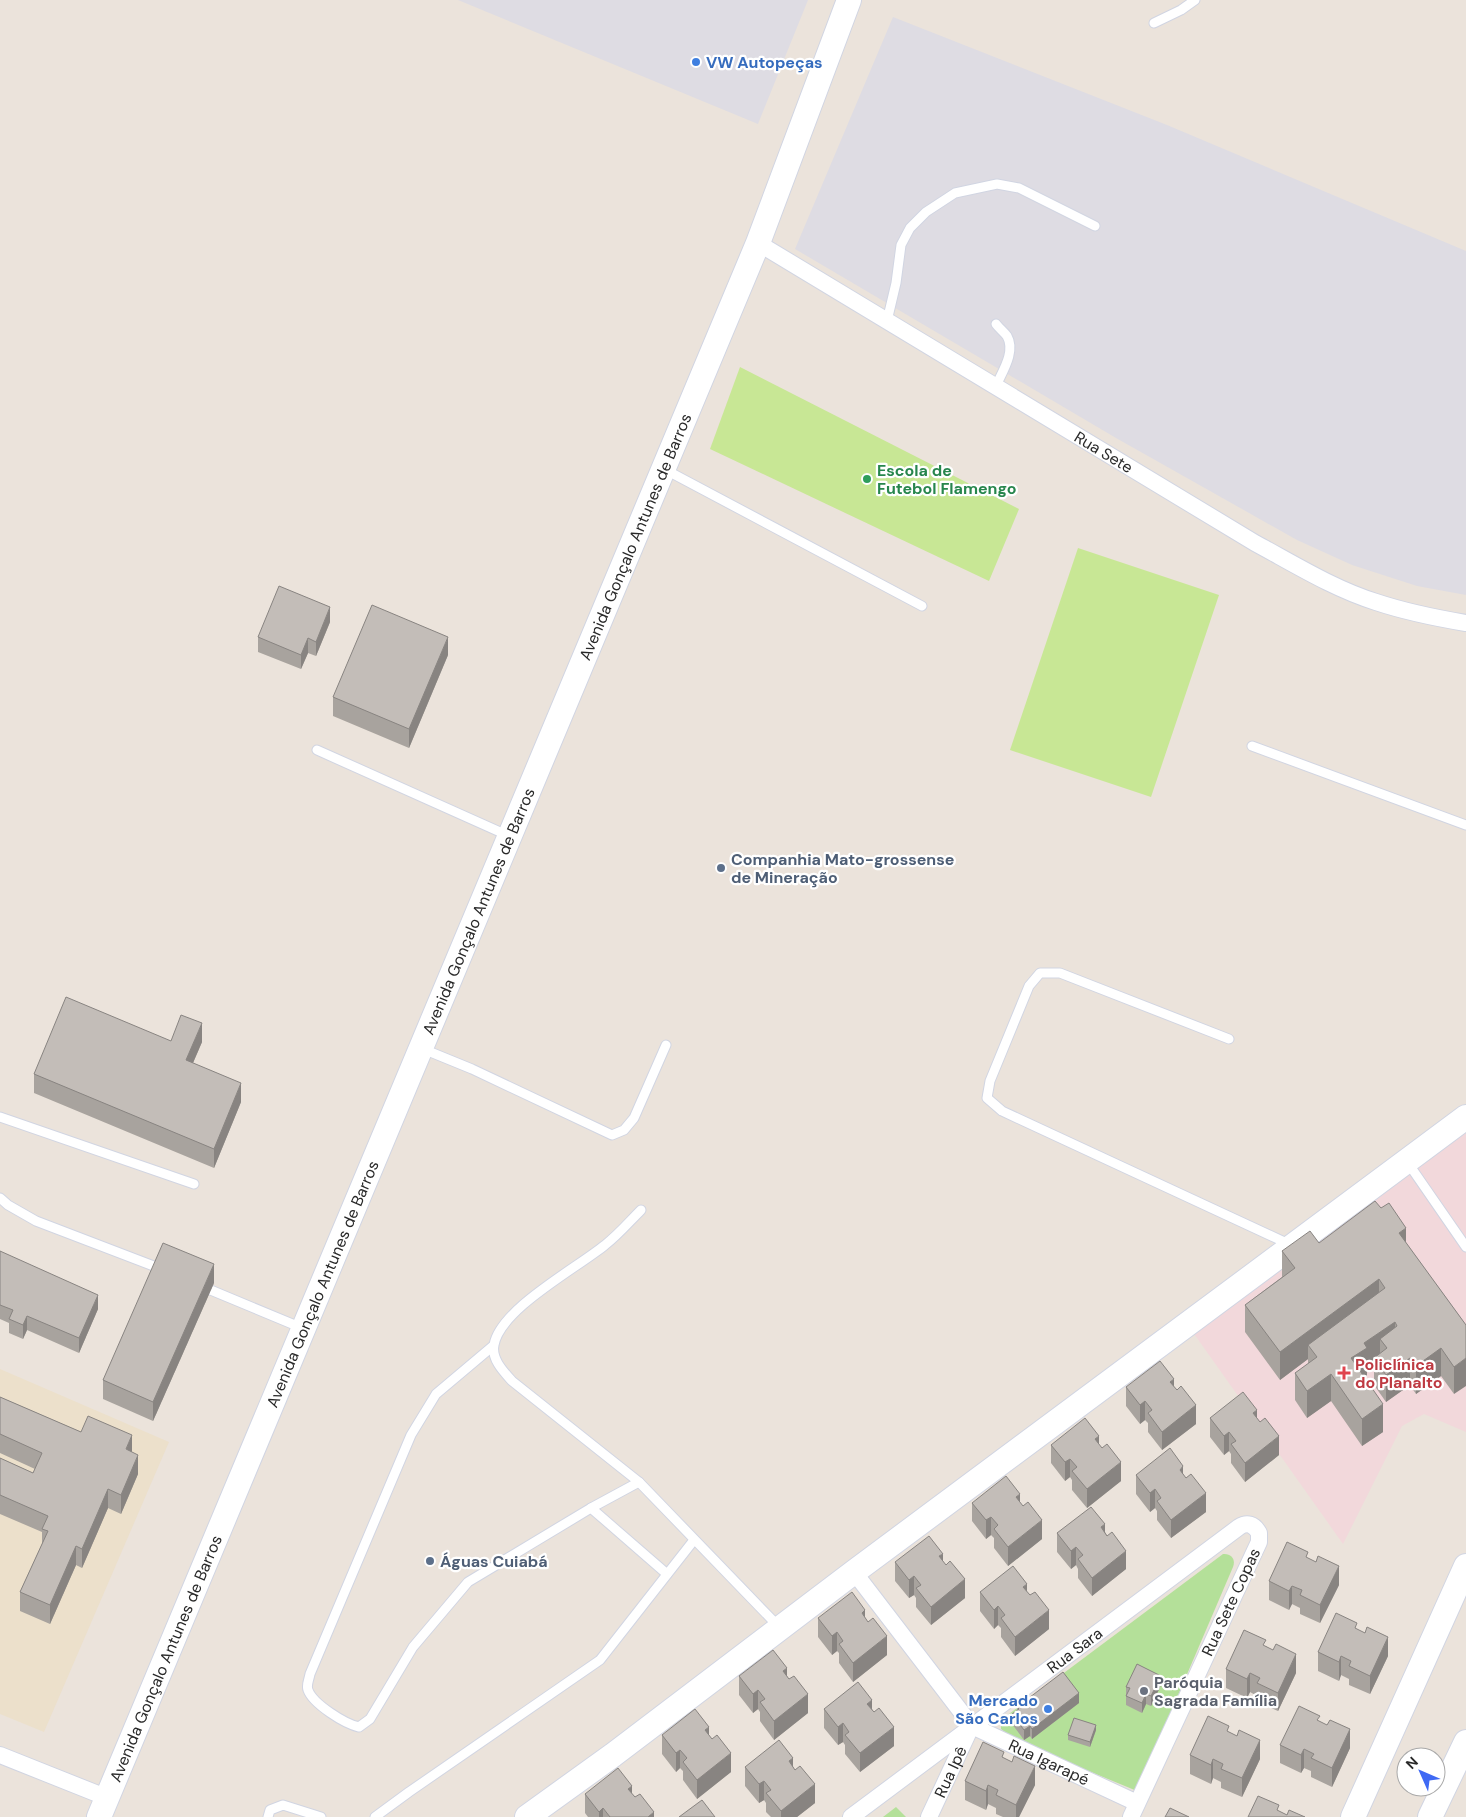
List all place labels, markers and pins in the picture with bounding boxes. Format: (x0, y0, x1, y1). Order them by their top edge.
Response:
place label: VW Autopeças (706, 52, 823, 73)
marker: VW Autopeças (690, 56, 702, 68)
place label: Escola de Futebol Flamengo (877, 460, 1016, 499)
marker: Escola de Futebol Flamengo (861, 473, 873, 485)
place label: Companhia Mato-grossense de Mineração (731, 849, 954, 888)
marker: Companhia Mato-grossense de Mineração (715, 862, 727, 874)
place label: Policlínica do Planalto (1355, 1354, 1442, 1393)
marker: Policlínica do Planalto (1337, 1366, 1351, 1380)
place label: Águas Cuiabá (440, 1551, 548, 1572)
marker: Águas Cuiabá (424, 1555, 436, 1567)
place label: Paróquia Sagrada Família (1154, 1672, 1277, 1711)
marker: Paróquia Sagrada Família (1138, 1685, 1150, 1697)
place label: Mercado São Carlos (955, 1690, 1038, 1729)
marker: Mercado São Carlos (1042, 1703, 1054, 1715)

